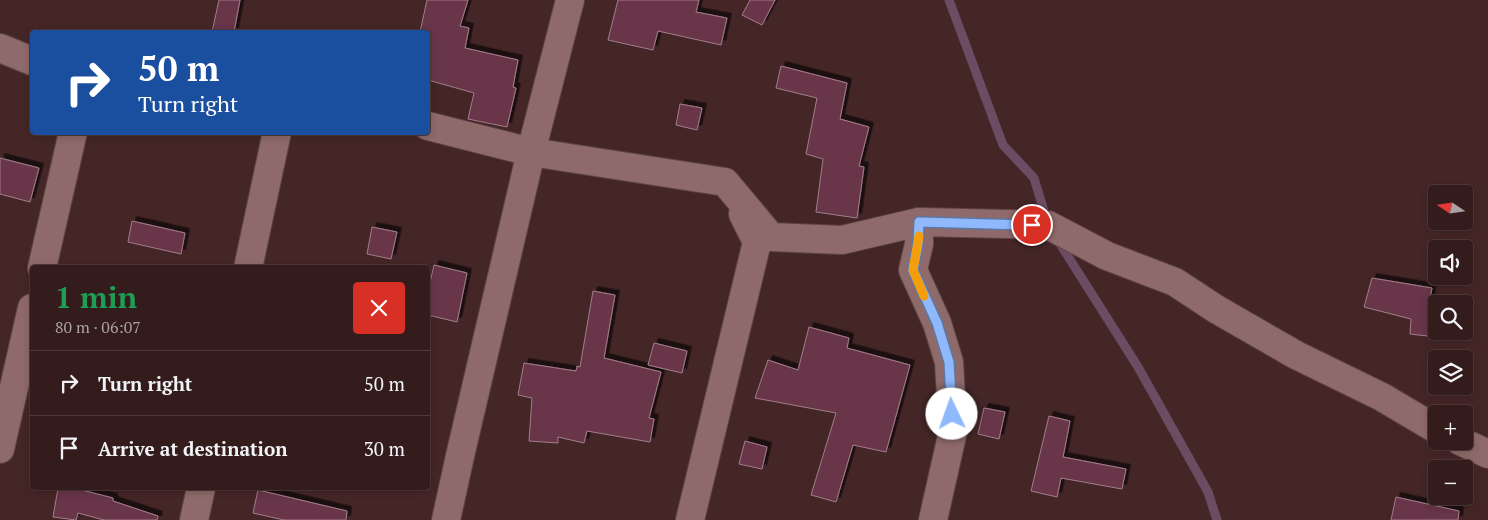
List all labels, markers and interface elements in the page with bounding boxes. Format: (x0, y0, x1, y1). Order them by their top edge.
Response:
text: 50 m (138, 45, 219, 91)
icon: right (55, 50, 120, 115)
text: Turn right (138, 89, 238, 118)
north arrow (1428, 185, 1472, 230)
map controls (1428, 185, 1473, 505)
pin (1011, 204, 1053, 246)
icon: arrive (1018, 211, 1046, 239)
button: sound (1428, 240, 1473, 285)
text: 1 min (55, 277, 137, 317)
button: close (353, 282, 405, 334)
button: search (1428, 295, 1473, 340)
text: 80 m · 06:07 (55, 316, 141, 338)
button: layers (1428, 350, 1473, 395)
icon: right (55, 369, 83, 397)
text: Turn right (98, 371, 192, 396)
text: 50 m (364, 371, 405, 396)
position arrow (925, 387, 977, 439)
button: + (1428, 405, 1473, 450)
icon: arrive (55, 434, 83, 462)
text: Arrive at destination (98, 436, 287, 461)
text: 30 m (364, 436, 405, 461)
button: − (1428, 460, 1473, 505)

